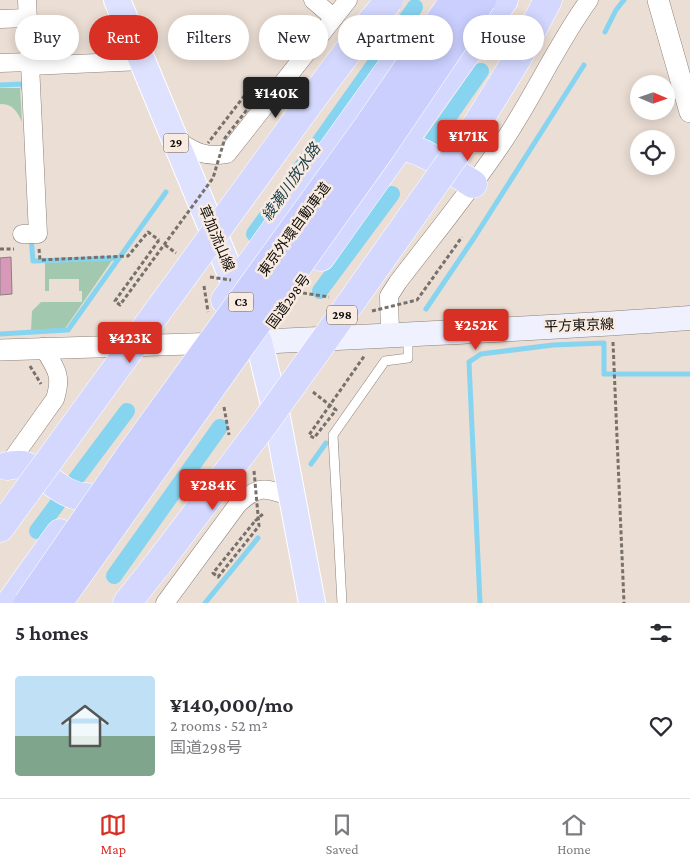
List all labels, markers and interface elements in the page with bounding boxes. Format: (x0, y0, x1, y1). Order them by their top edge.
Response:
chip: Buy (15, 15, 79, 60)
chip: Rent (89, 15, 158, 60)
chip: Filters (168, 15, 249, 60)
chip: New (259, 15, 328, 60)
chip: Apartment (338, 15, 453, 60)
chip: House (463, 15, 544, 60)
north arrow (630, 75, 675, 120)
map controls (630, 75, 675, 175)
pin: ¥140K (241, 76, 311, 119)
text: ¥140K (254, 84, 298, 101)
pin: ¥171K (433, 120, 503, 162)
text: ¥171K (448, 127, 488, 144)
button: locate (630, 130, 675, 175)
road number: 29 (164, 134, 188, 152)
water label: 綾瀬川放水路 (259, 139, 325, 223)
street label: 東京外環自動車道 (255, 179, 333, 279)
street label: 草加流山線 (196, 203, 238, 273)
street label: 国道298号 (263, 271, 313, 331)
road number: C3 (228, 292, 254, 312)
road number: 298 (327, 306, 357, 324)
pin: ¥252K (441, 308, 511, 351)
text: ¥252K (454, 316, 498, 333)
street label: 平方東京線 (544, 316, 614, 334)
pin: ¥423K (95, 322, 165, 364)
text: ¥423K (109, 329, 151, 346)
pin: ¥284K (178, 468, 248, 511)
text: ¥284K (190, 476, 236, 493)
icon: filters (647, 619, 675, 647)
text: 5 homes (15, 621, 88, 645)
text: ¥140,000/mo (170, 693, 293, 717)
icon: home (55, 696, 115, 756)
icon: heart (647, 712, 675, 740)
text: 2 rooms · 52 m² (170, 717, 268, 734)
text: 国道298号 (170, 739, 242, 756)
tab: Map (99, 811, 127, 857)
tab: Saved (326, 811, 359, 857)
tab: Home (557, 811, 591, 857)

